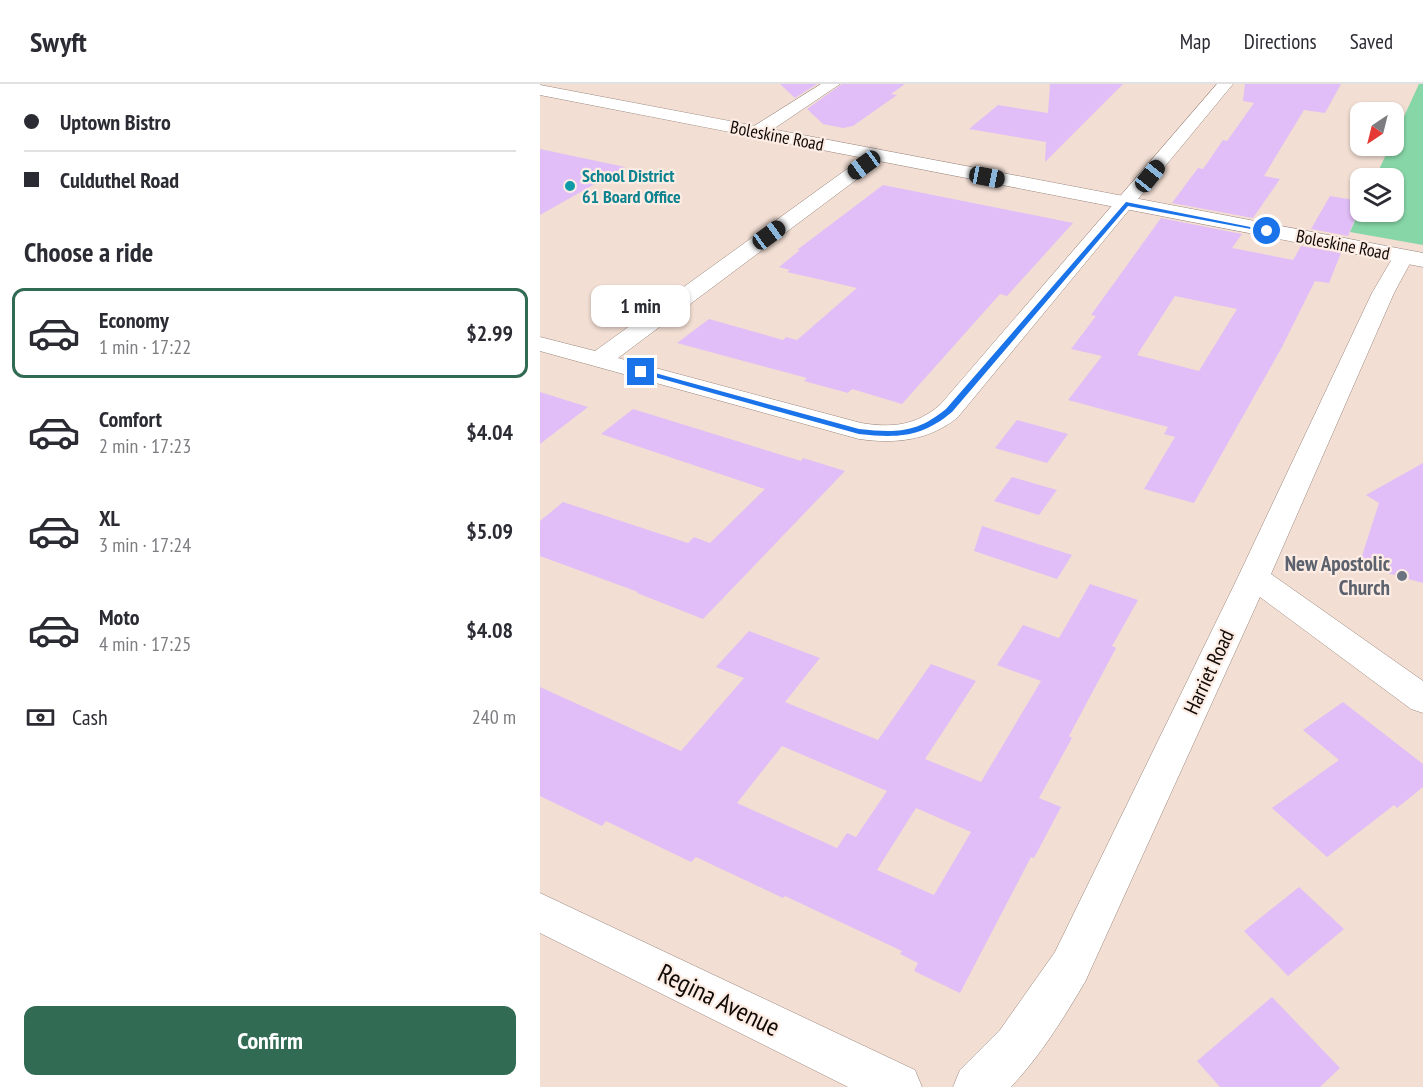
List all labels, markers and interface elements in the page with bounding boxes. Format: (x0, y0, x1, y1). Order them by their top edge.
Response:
text: Swyft (30, 23, 87, 60)
text: Map (1180, 28, 1211, 55)
text: Directions (1244, 28, 1317, 55)
text: Saved (1350, 28, 1393, 55)
north arrow (1350, 102, 1404, 156)
map controls (1350, 102, 1404, 222)
text: Uptown Bistro (60, 108, 171, 136)
street label: Boleskine Road (728, 115, 826, 156)
car (844, 147, 884, 183)
car (1132, 156, 1168, 196)
place label: School District 61 Board Office (582, 164, 681, 208)
car (968, 165, 1006, 189)
text: Culduthel Road (60, 166, 179, 194)
button: layers (1350, 168, 1404, 222)
marker: School District 61 Board Office (563, 179, 577, 193)
car (749, 217, 789, 253)
route start (1253, 217, 1280, 244)
street label: Boleskine Road (1294, 224, 1392, 265)
text: Choose a ride (24, 235, 153, 269)
callout: 1 min (591, 285, 690, 327)
text: 1 min (620, 293, 661, 319)
icon: car (27, 306, 81, 360)
text: Economy (99, 306, 169, 334)
text: $2.99 (466, 319, 513, 347)
text: 1 min · 17:22 (99, 334, 191, 360)
route end (627, 358, 654, 385)
icon: car (27, 405, 81, 459)
text: Comfort (99, 405, 162, 433)
text: $4.04 (466, 418, 513, 446)
text: 2 min · 17:23 (99, 433, 191, 459)
icon: car (27, 504, 81, 558)
text: XL (99, 504, 120, 532)
text: $5.09 (466, 517, 513, 545)
text: 3 min · 17:24 (99, 532, 191, 558)
place label: New Apostolic Church (1285, 550, 1391, 601)
marker: New Apostolic Church (1395, 569, 1409, 583)
icon: car (27, 603, 81, 657)
text: Moto (99, 603, 140, 631)
text: $4.08 (466, 616, 513, 644)
street label: Harriet Road (1177, 625, 1240, 718)
text: 4 min · 17:25 (99, 631, 191, 657)
icon: cash (24, 701, 57, 734)
text: Cash (72, 703, 108, 731)
text: 240 m (472, 704, 516, 730)
street label: Regina Avenue (653, 956, 785, 1043)
button: Confirm (24, 1006, 516, 1075)

